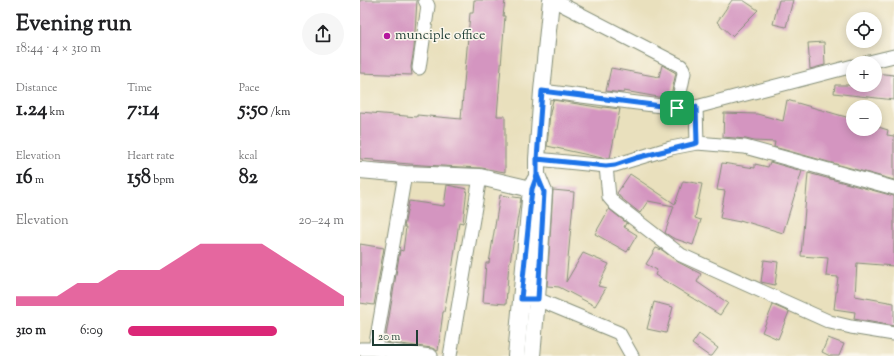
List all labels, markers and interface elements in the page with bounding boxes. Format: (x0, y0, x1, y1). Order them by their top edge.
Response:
text: Evening run (16, 9, 132, 41)
map controls (846, 12, 882, 136)
button: locate (846, 12, 882, 48)
button: share (302, 13, 344, 55)
place label: munciple office (395, 26, 486, 46)
marker: munciple office (382, 31, 392, 41)
text: 18:44 · 4 × 310 m (16, 40, 101, 58)
button: + (846, 56, 882, 92)
text: Distance (16, 80, 57, 96)
text: Time (127, 80, 152, 96)
text: Pace (239, 80, 260, 96)
pin (660, 91, 694, 125)
text: 1.24 (16, 96, 47, 125)
text: 7:14 (127, 96, 159, 125)
text: 5:50 (239, 96, 268, 125)
icon: arrive (666, 97, 688, 119)
button: − (846, 100, 882, 136)
text: km (47, 104, 65, 120)
text: /km (268, 104, 290, 120)
text: Elevation (16, 148, 61, 164)
text: Heart rate (127, 148, 174, 164)
text: kcal (239, 148, 258, 164)
text: 16 (16, 164, 33, 193)
text: 158 (127, 164, 151, 193)
text: 82 (239, 164, 258, 193)
text: m (33, 172, 44, 188)
text: bpm (151, 172, 174, 188)
text: Elevation (16, 212, 69, 230)
text: 20–24 m (299, 212, 344, 230)
text: 310 m (16, 322, 46, 340)
text: 6:09 (80, 322, 103, 340)
scale bar (372, 328, 418, 347)
text: 20 m (378, 329, 400, 345)

